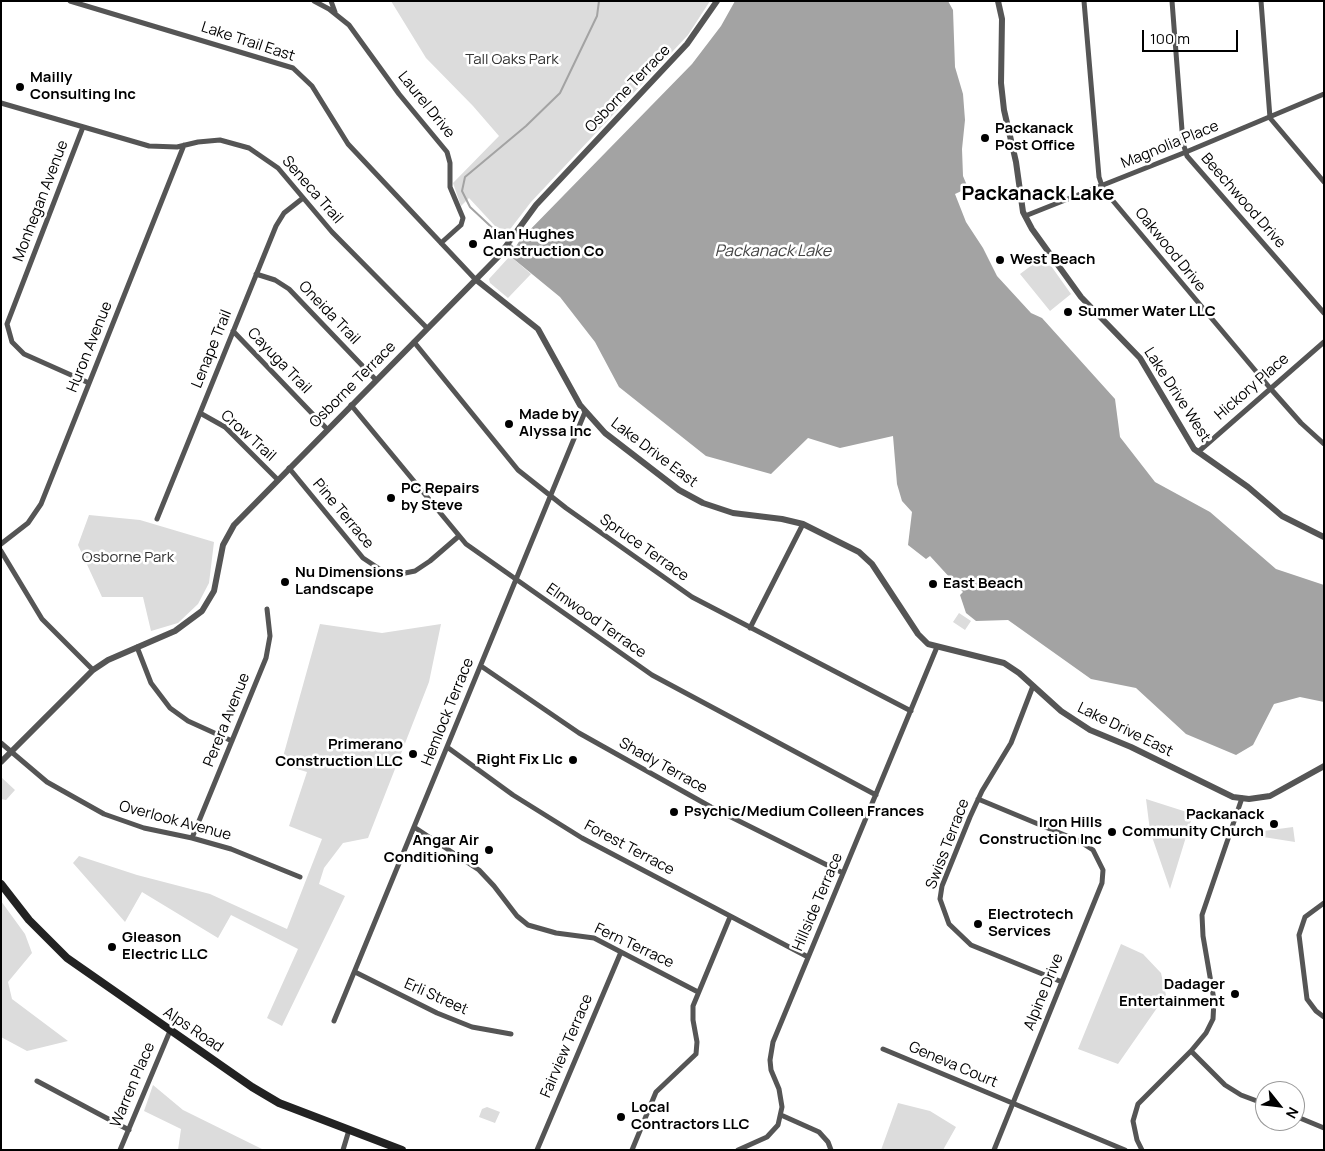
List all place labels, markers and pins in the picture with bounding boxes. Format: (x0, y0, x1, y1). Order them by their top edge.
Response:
place label: Mailly Consulting Inc (30, 69, 136, 104)
marker: Mailly Consulting Inc (14, 81, 26, 93)
place label: Packanack Post Office (995, 120, 1075, 155)
marker: Packanack Post Office (979, 132, 991, 144)
place label: Alan Hughes Construction Co (483, 226, 604, 261)
marker: Alan Hughes Construction Co (467, 238, 479, 250)
place label: West Beach (1010, 251, 1095, 269)
marker: West Beach (994, 254, 1006, 266)
place label: Summer Water LLC (1078, 303, 1216, 321)
marker: Summer Water LLC (1062, 306, 1074, 318)
place label: Made by Alyssa Inc (519, 406, 592, 441)
marker: Made by Alyssa Inc (503, 418, 515, 430)
place label: PC Repairs by Steve (401, 480, 479, 515)
marker: PC Repairs by Steve (385, 492, 397, 504)
place label: Nu Dimensions Landscape (295, 564, 404, 599)
place label: East Beach (943, 575, 1023, 593)
marker: Nu Dimensions Landscape (279, 576, 291, 588)
marker: East Beach (927, 578, 939, 590)
place label: Primerano Construction LLC (275, 736, 403, 771)
marker: Primerano Construction LLC (407, 748, 419, 760)
place label: Right Fix Llc (477, 751, 563, 769)
marker: Right Fix Llc (567, 754, 579, 766)
place label: Psychic/Medium Colleen Frances (684, 803, 924, 821)
marker: Psychic/Medium Colleen Frances (668, 806, 680, 818)
place label: Packanack Community Church (1122, 806, 1264, 841)
place label: Iron Hills Construction Inc (979, 814, 1102, 849)
marker: Packanack Community Church (1268, 818, 1280, 830)
marker: Iron Hills Construction Inc (1106, 826, 1118, 838)
place label: Angar Air Conditioning (384, 832, 479, 867)
marker: Angar Air Conditioning (483, 844, 495, 856)
place label: Electrotech Services (988, 906, 1073, 941)
marker: Electrotech Services (972, 918, 984, 930)
place label: Gleason Electric LLC (122, 929, 208, 964)
marker: Gleason Electric LLC (106, 941, 118, 953)
place label: Dadager Entertainment (1119, 976, 1225, 1011)
marker: Dadager Entertainment (1229, 988, 1241, 1000)
place label: Local Contractors LLC (631, 1099, 750, 1134)
marker: Local Contractors LLC (615, 1111, 627, 1123)

